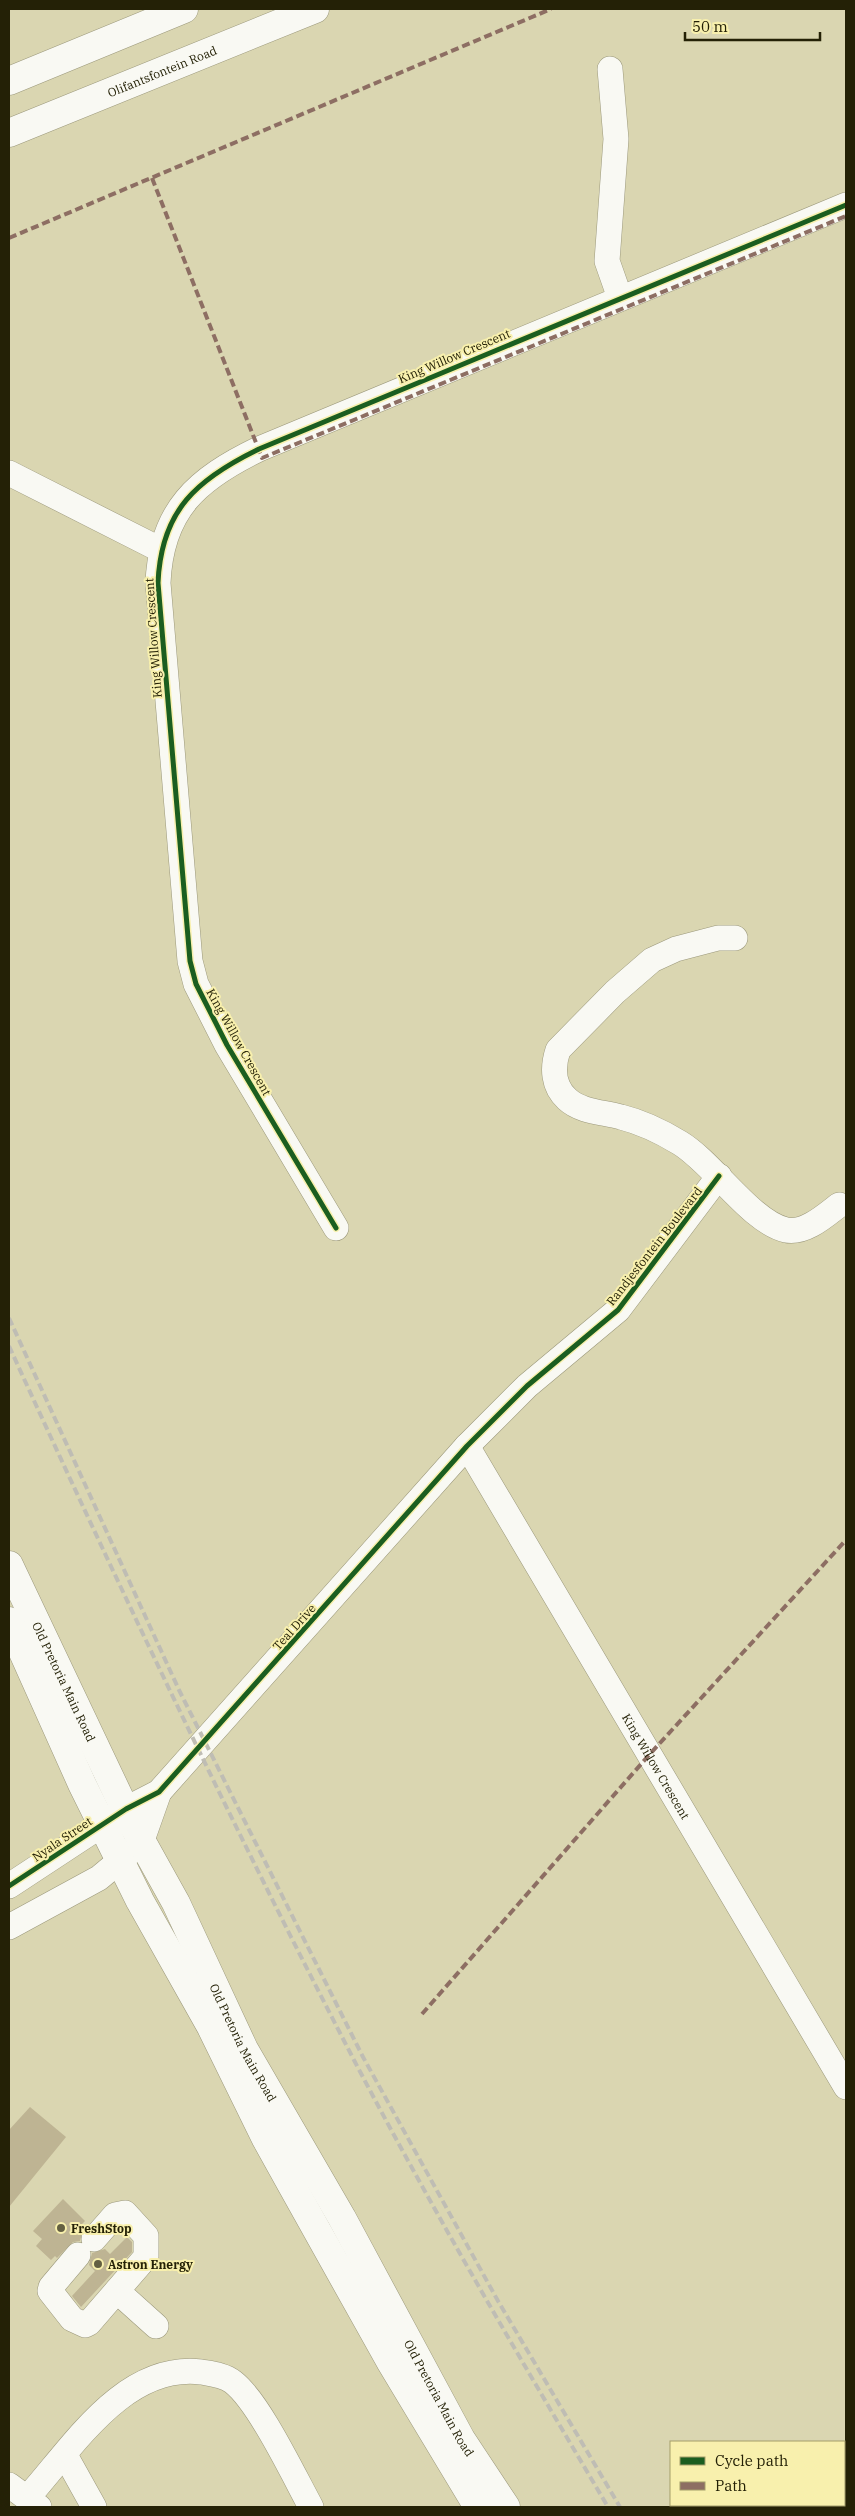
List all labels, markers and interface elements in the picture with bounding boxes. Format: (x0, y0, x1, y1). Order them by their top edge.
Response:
scale bar (685, 10, 820, 42)
text: 50 m (692, 17, 728, 36)
street label: Olifantsfontein Road (105, 42, 219, 100)
street label: King Willow Crescent (396, 326, 512, 386)
street label: King Willow Crescent (141, 578, 165, 698)
street label: King Willow Crescent (203, 986, 275, 1098)
street label: Randjesfontein Boulevard (603, 1184, 705, 1308)
street label: Teal Drive (269, 1601, 319, 1653)
street label: Old Pretoria Main Road (29, 1619, 99, 1744)
street label: King Willow Crescent (619, 1711, 693, 1822)
street label: Nyala Street (29, 1814, 95, 1864)
street label: Old Pretoria Main Road (207, 1981, 280, 2104)
place label: FreshStop (71, 2221, 132, 2236)
marker: FreshStop (55, 2222, 67, 2234)
place label: Astron Energy (108, 2257, 193, 2272)
marker: Astron Energy (92, 2258, 104, 2270)
street label: Old Pretoria Main Road (401, 2337, 478, 2459)
legend (670, 2441, 845, 2506)
text: Cycle path (715, 2451, 788, 2470)
text: Path (715, 2476, 747, 2495)

